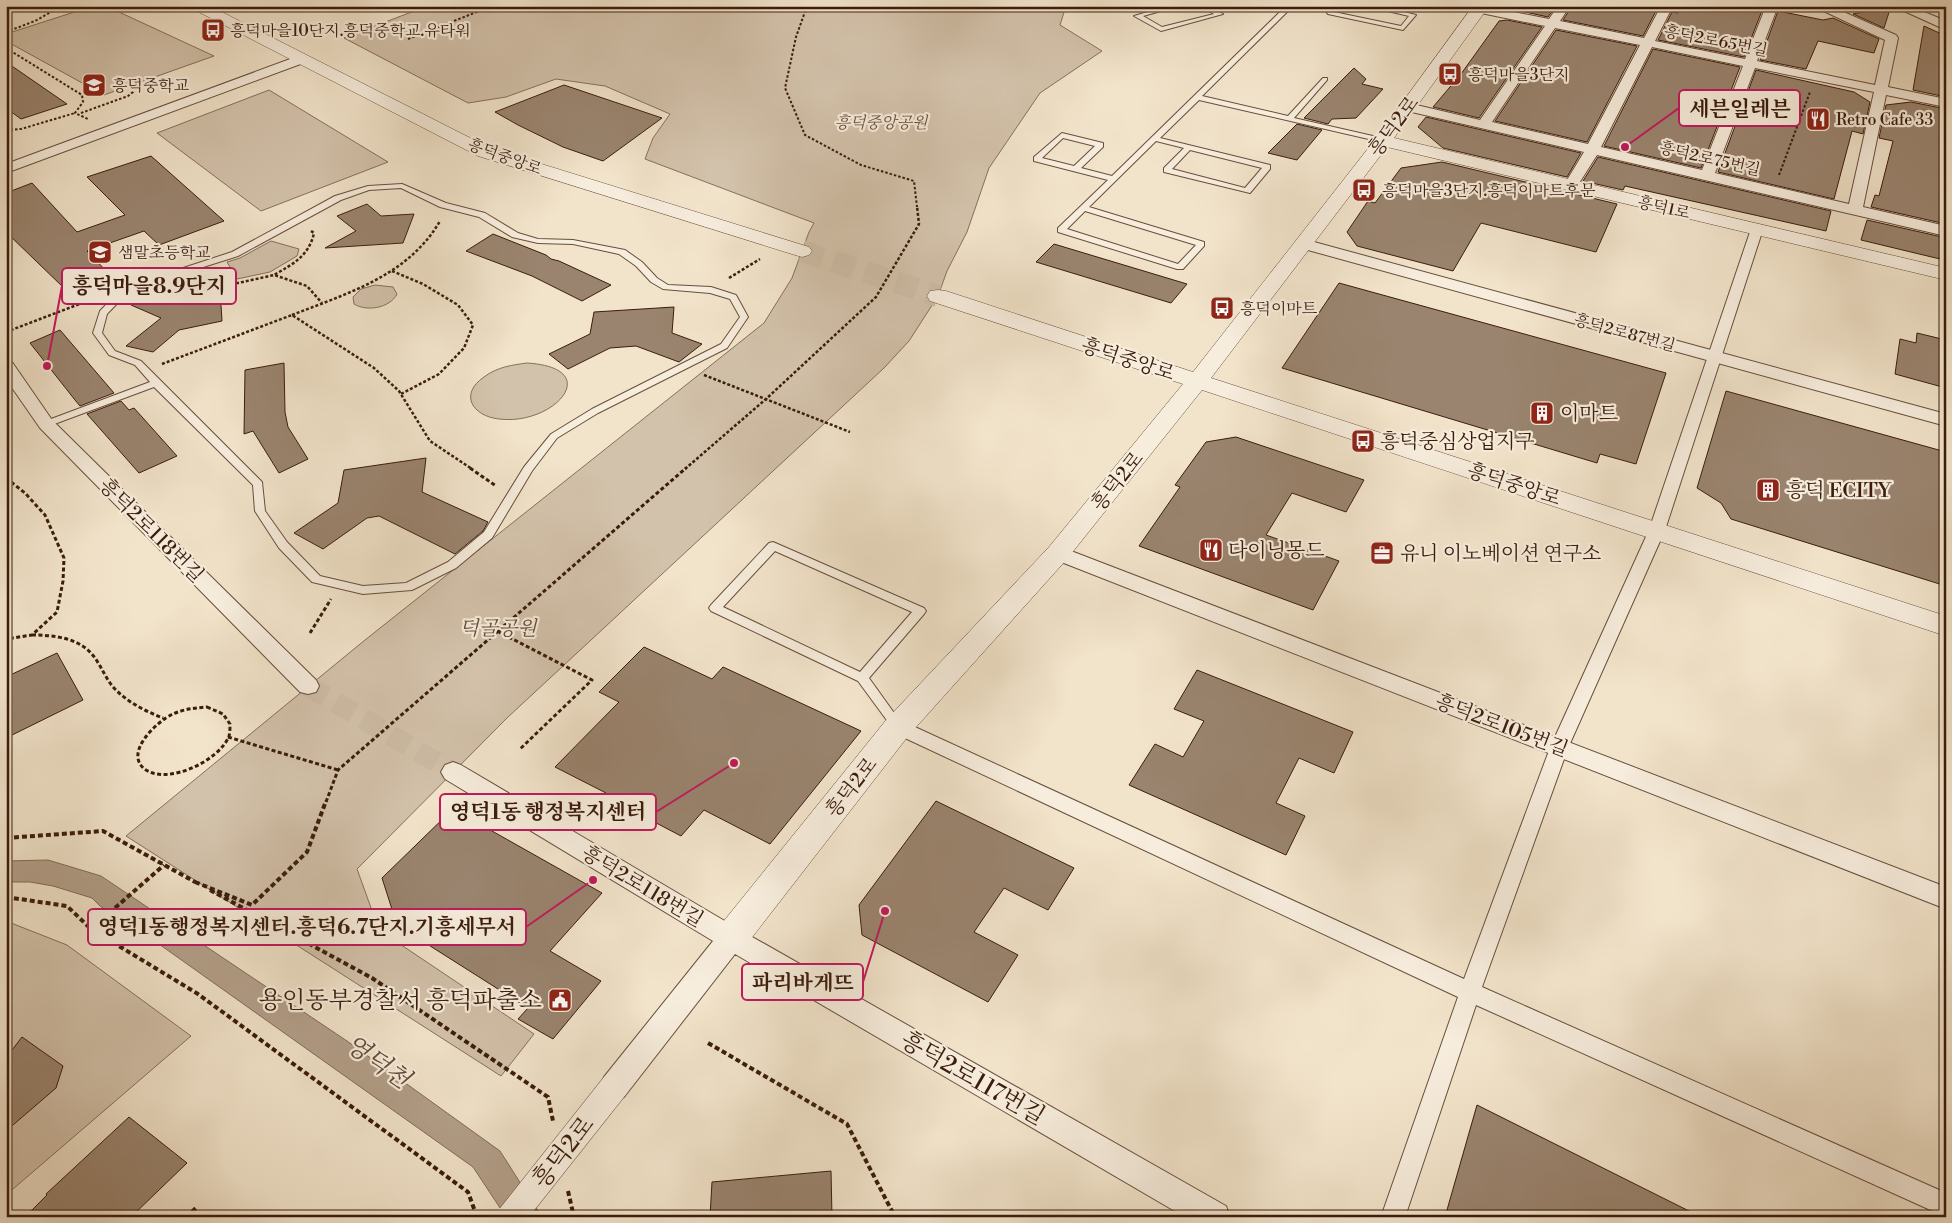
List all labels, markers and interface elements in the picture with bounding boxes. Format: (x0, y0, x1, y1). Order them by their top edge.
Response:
bus stop icon: 흥덕마을10단지.흥덕중학교.유타워 (200, 17, 226, 43)
place label: 흥덕마을10단지.흥덕중학교.유타워 (230, 21, 471, 41)
street label: 흥덕2로65번길 (1662, 21, 1769, 61)
bus stop icon: 흥덕마을3단지 (1437, 61, 1463, 87)
place label: 흥덕마을3단지 (1468, 65, 1570, 85)
school or university icon: 흥덕중학교 (81, 72, 107, 98)
place label: 흥덕중학교 (112, 76, 189, 96)
callout: 세븐일레븐 (1679, 90, 1800, 126)
street label: 흥덕2로 (1363, 92, 1425, 162)
text: 세븐일레븐 (1689, 97, 1791, 123)
restaurant icon: Retro Cafe 33 (1805, 106, 1831, 132)
place label: Retro Cafe 33 (1836, 110, 1933, 130)
park label: 흥덕중앙공원 (835, 113, 929, 133)
street label: 흥덕중앙로 (465, 134, 545, 180)
street label: 흥덕2로75번길 (1657, 138, 1762, 180)
bus stop icon: 흥덕마을3단지.흥덕이마트후문 (1351, 177, 1377, 203)
place label: 흥덕마을3단지.흥덕이마트후문 (1382, 181, 1596, 201)
street label: 흥덕1로 (1636, 192, 1693, 224)
school or university icon: 샘말초등학교 (87, 239, 113, 265)
place label: 샘말초등학교 (118, 243, 211, 263)
callout: 흥덕마을8.9단지 (62, 268, 236, 304)
text: 흥덕마을8.9단지 (72, 274, 226, 300)
bus stop icon: 흥덕이마트 (1209, 295, 1235, 321)
place label: 흥덕이마트 (1240, 299, 1318, 319)
street label: 흥덕2로87번길 (1572, 310, 1678, 356)
street label: 흥덕중앙로 (1078, 334, 1177, 387)
building icon: 이마트 (1529, 400, 1555, 426)
place label: 이마트 (1560, 402, 1618, 427)
bus stop icon: 흥덕중심상업지구 (1350, 428, 1376, 454)
place label: 흥덕중심상업지구 (1380, 430, 1535, 455)
street label: 흥덕2로 (1087, 447, 1150, 517)
street label: 흥덕중앙로 (1464, 459, 1563, 512)
street label: 흥덕2로118번길 (93, 474, 208, 589)
building icon: 흥덕 ECITY (1755, 477, 1781, 503)
place label: 흥덕 ECITY (1786, 479, 1892, 504)
restaurant icon: 다이닝몽드 (1198, 537, 1224, 563)
place label: 다이닝몽드 (1228, 539, 1325, 564)
office icon: 유니 이노베이션 연구소 (1369, 540, 1395, 566)
place label: 유니 이노베이션 연구소 (1400, 542, 1601, 567)
park label: 덕골공원 (459, 617, 538, 642)
street label: 흥덕2로105번길 (1432, 690, 1571, 763)
street label: 흥덕2로 (821, 753, 883, 823)
callout: 영덕1동 행정복지센터 (440, 794, 656, 830)
text: 영덕1동 행정복지센터 (450, 800, 646, 826)
street label: 흥덕2로118번길 (577, 841, 708, 933)
callout: 영덕1동행정복지센터.흥덕6.7단지.기흥세무서 (88, 909, 526, 945)
text: 영덕1동행정복지센터.흥덕6.7단지.기흥세무서 (98, 915, 516, 941)
callout: 파리바게뜨 (742, 964, 863, 1000)
text: 파리바게뜨 (752, 971, 854, 997)
place label: 용인동부경찰서 흥덕파출소 (259, 986, 542, 1016)
public building icon: 용인동부경찰서 흥덕파출소 (547, 987, 573, 1013)
street label: 흥덕2로117번길 (895, 1025, 1050, 1132)
water label: 영덕천 (339, 1029, 417, 1097)
street label: 흥덕2로 (526, 1111, 601, 1195)

